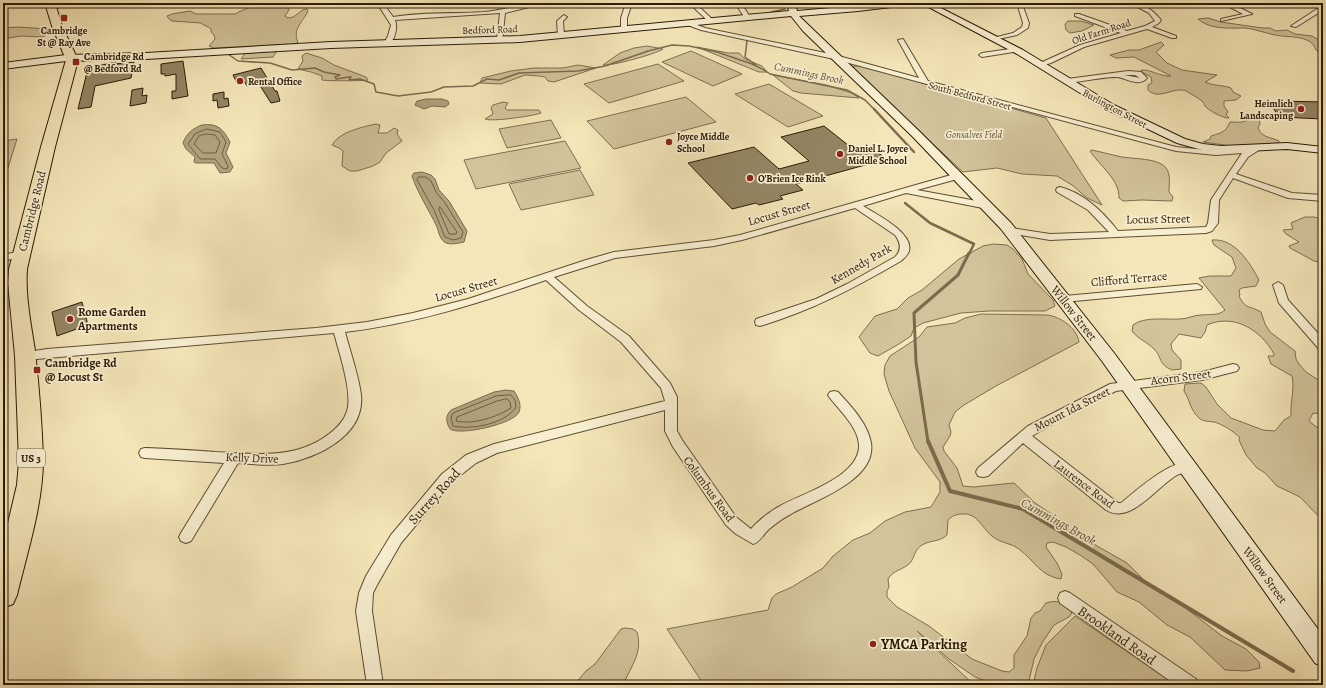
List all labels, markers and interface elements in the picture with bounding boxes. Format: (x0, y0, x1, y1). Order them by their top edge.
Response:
marker: Cambridge St @ Ray Ave (59, 13, 69, 23)
street label: Old Farm Road (1070, 16, 1133, 47)
street label: Bedford Road (462, 22, 519, 37)
place label: Cambridge St @ Ray Ave (37, 24, 91, 49)
place label: Cambridge Rd @ Bedford Rd (84, 50, 144, 75)
marker: Cambridge Rd @ Bedford Rd (71, 57, 81, 67)
water label: Cummings Brook (773, 59, 845, 88)
place label: Rental Office (248, 75, 302, 88)
marker: Rental Office (235, 76, 245, 86)
street label: South Bedford Street (927, 78, 1014, 113)
street label: Burlington Street (1080, 86, 1150, 131)
place label: Heimlich Landscaping (1240, 97, 1294, 122)
marker: Heimlich Landscaping (1296, 104, 1306, 114)
park label: Gonsalves Field (946, 128, 1003, 141)
place label: Joyce Middle School (677, 130, 730, 155)
marker: Joyce Middle School (664, 137, 674, 147)
place label: Daniel L. Joyce Middle School (848, 142, 909, 167)
marker: Daniel L. Joyce Middle School (835, 149, 845, 159)
street label: Cambridge Road (14, 169, 50, 253)
place label: O'Brien Ice Rink (758, 172, 826, 185)
marker: O'Brien Ice Rink (745, 173, 755, 183)
street label: Locust Street (746, 196, 812, 230)
street label: Locust Street (1126, 210, 1190, 228)
street label: Kennedy Park (828, 240, 894, 288)
street label: Clifford Terrace (1090, 268, 1168, 290)
street label: Locust Street (433, 272, 499, 306)
street label: Willow Street (1047, 281, 1101, 344)
place label: Rome Garden Apartments (77, 304, 147, 334)
marker: Rome Garden Apartments (65, 314, 75, 324)
place label: Cambridge Rd @ Locust St (45, 355, 117, 385)
marker: Cambridge Rd @ Locust St (32, 365, 42, 375)
street label: Acorn Street (1149, 365, 1212, 389)
street label: Mount Ida Street (1031, 383, 1113, 435)
road number: US 3 (17, 449, 45, 467)
street label: Kelly Drive (225, 449, 279, 467)
street label: Columbus Road (680, 453, 739, 525)
street label: Laurence Road (1050, 456, 1118, 512)
street label: Surrey Road (404, 464, 465, 529)
water label: Cummings Brook (1018, 494, 1100, 549)
street label: Willow Street (1239, 543, 1291, 606)
street label: Brookland Road (1074, 601, 1160, 670)
place label: YMCA Parking (880, 635, 968, 654)
marker: YMCA Parking (868, 639, 878, 649)

